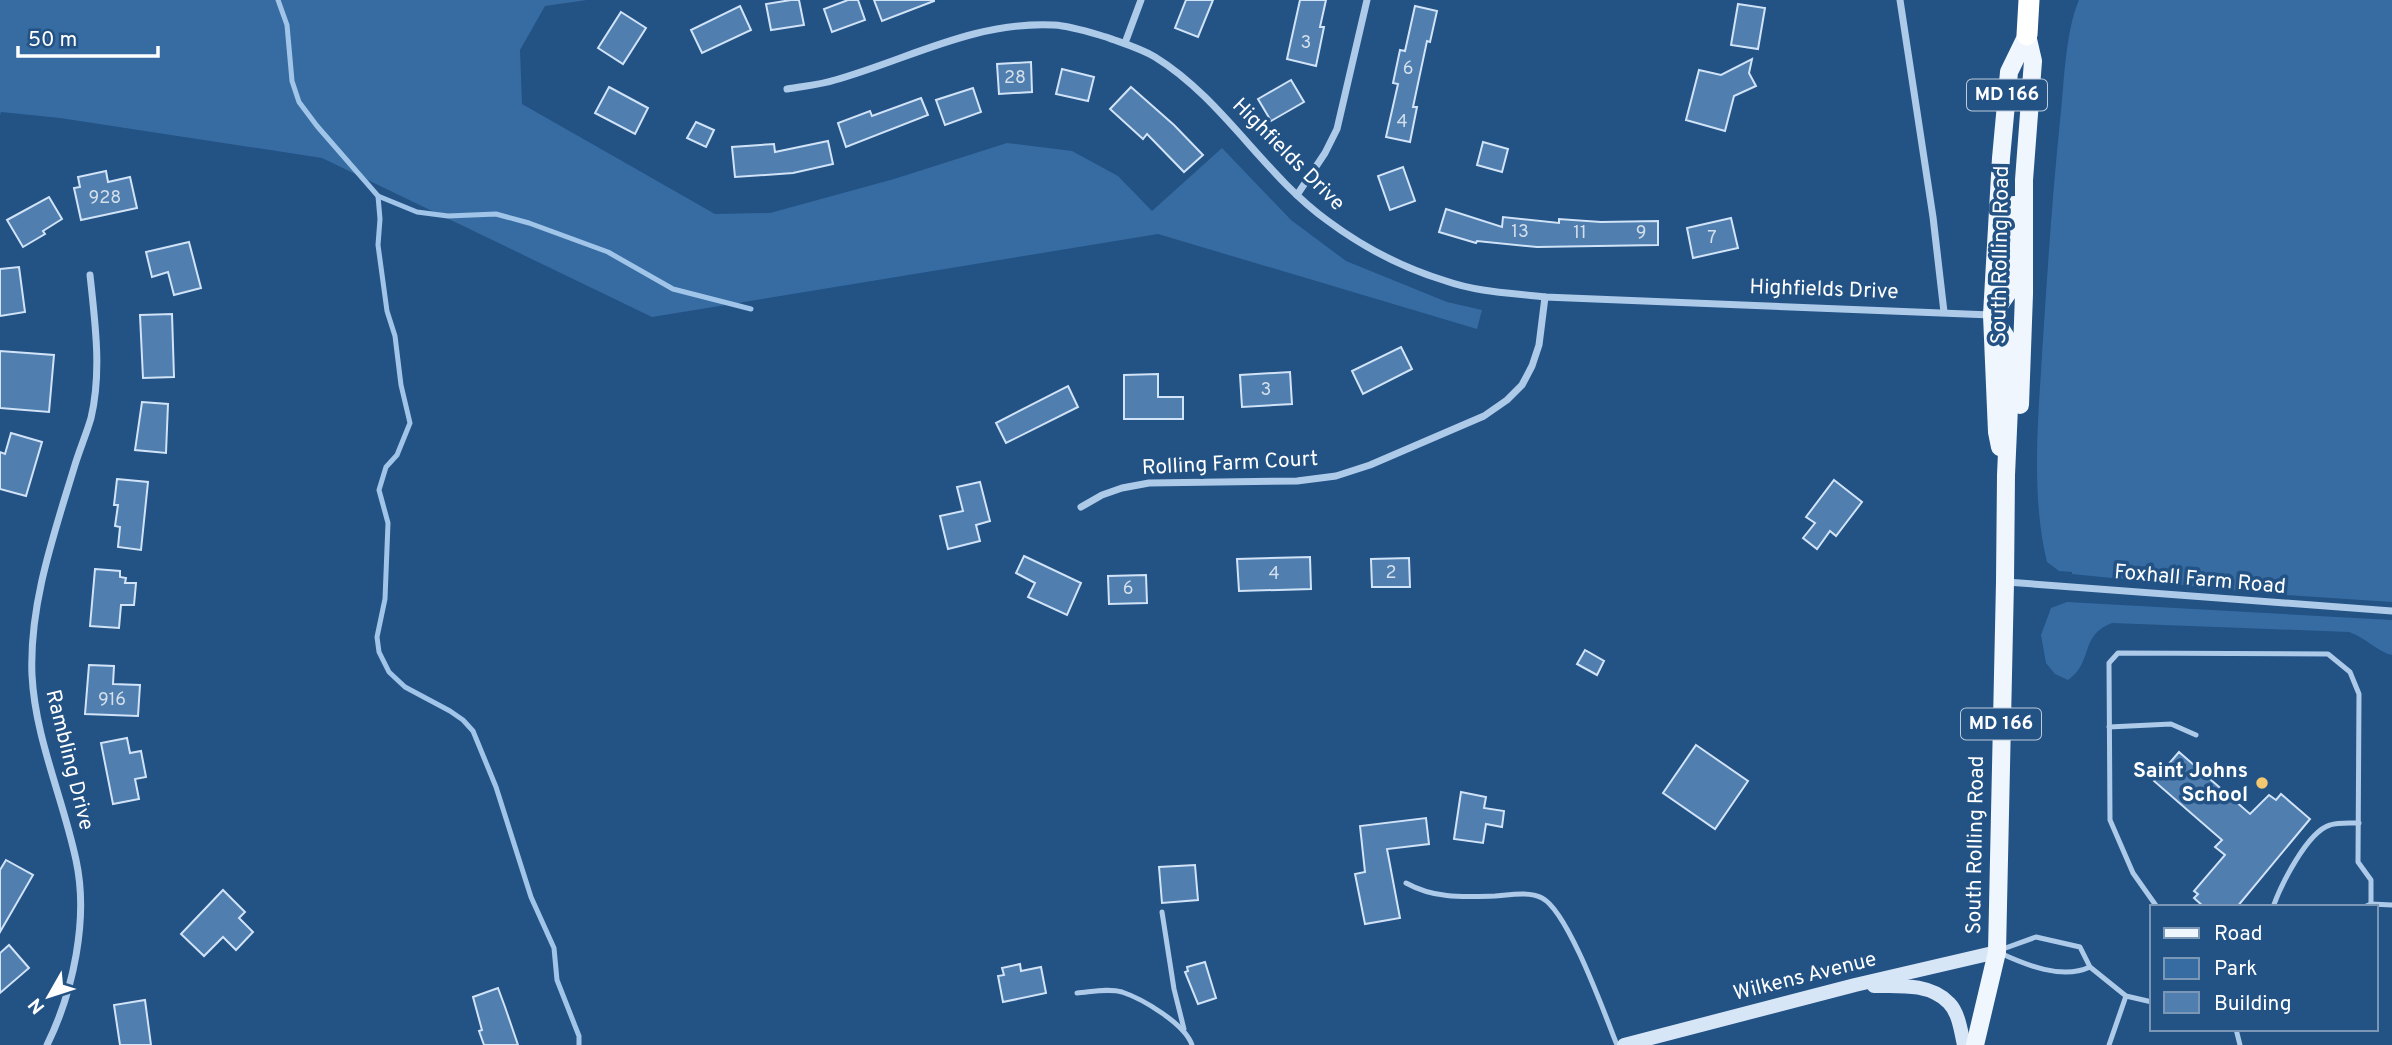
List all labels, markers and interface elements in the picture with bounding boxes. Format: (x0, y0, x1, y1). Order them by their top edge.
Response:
scale bar (18, 14, 158, 58)
text: 50 m (28, 27, 77, 54)
house number: 3 (1301, 32, 1311, 55)
house number: 6 (1403, 58, 1413, 81)
house number: 28 (1004, 67, 1026, 90)
road number: MD 166 (1967, 80, 2047, 110)
street label: Highfields Drive (1226, 93, 1350, 217)
house number: 4 (1396, 111, 1408, 134)
street label: South Rolling Road (1986, 165, 2016, 345)
house number: 928 (89, 187, 121, 210)
house number: 13 (1511, 221, 1529, 244)
house number: 11 (1573, 222, 1587, 245)
house number: 9 (1636, 222, 1646, 245)
house number: 7 (1707, 227, 1717, 250)
street label: Highfields Drive (1749, 274, 1899, 306)
house number: 3 (1261, 379, 1271, 402)
street label: Rolling Farm Court (1141, 446, 1319, 482)
street label: Foxhall Farm Road (2113, 559, 2287, 601)
house number: 2 (1385, 562, 1397, 585)
house number: 4 (1268, 563, 1280, 586)
house number: 6 (1123, 578, 1133, 601)
street label: Rambling Drive (38, 687, 100, 833)
house number: 916 (98, 689, 126, 712)
road number: MD 166 (1961, 708, 2041, 740)
street label: South Rolling Road (1961, 755, 1991, 935)
place label: Saint Johns School (2133, 758, 2248, 809)
marker: Saint Johns School (2254, 775, 2270, 791)
legend (2150, 905, 2378, 1031)
text: Road (2214, 921, 2263, 948)
street label: Wilkens Avenue (1731, 946, 1879, 1008)
text: Park (2214, 956, 2257, 983)
north arrow (14, 961, 84, 1031)
text: Building (2214, 991, 2292, 1018)
text: N (24, 993, 51, 1018)

